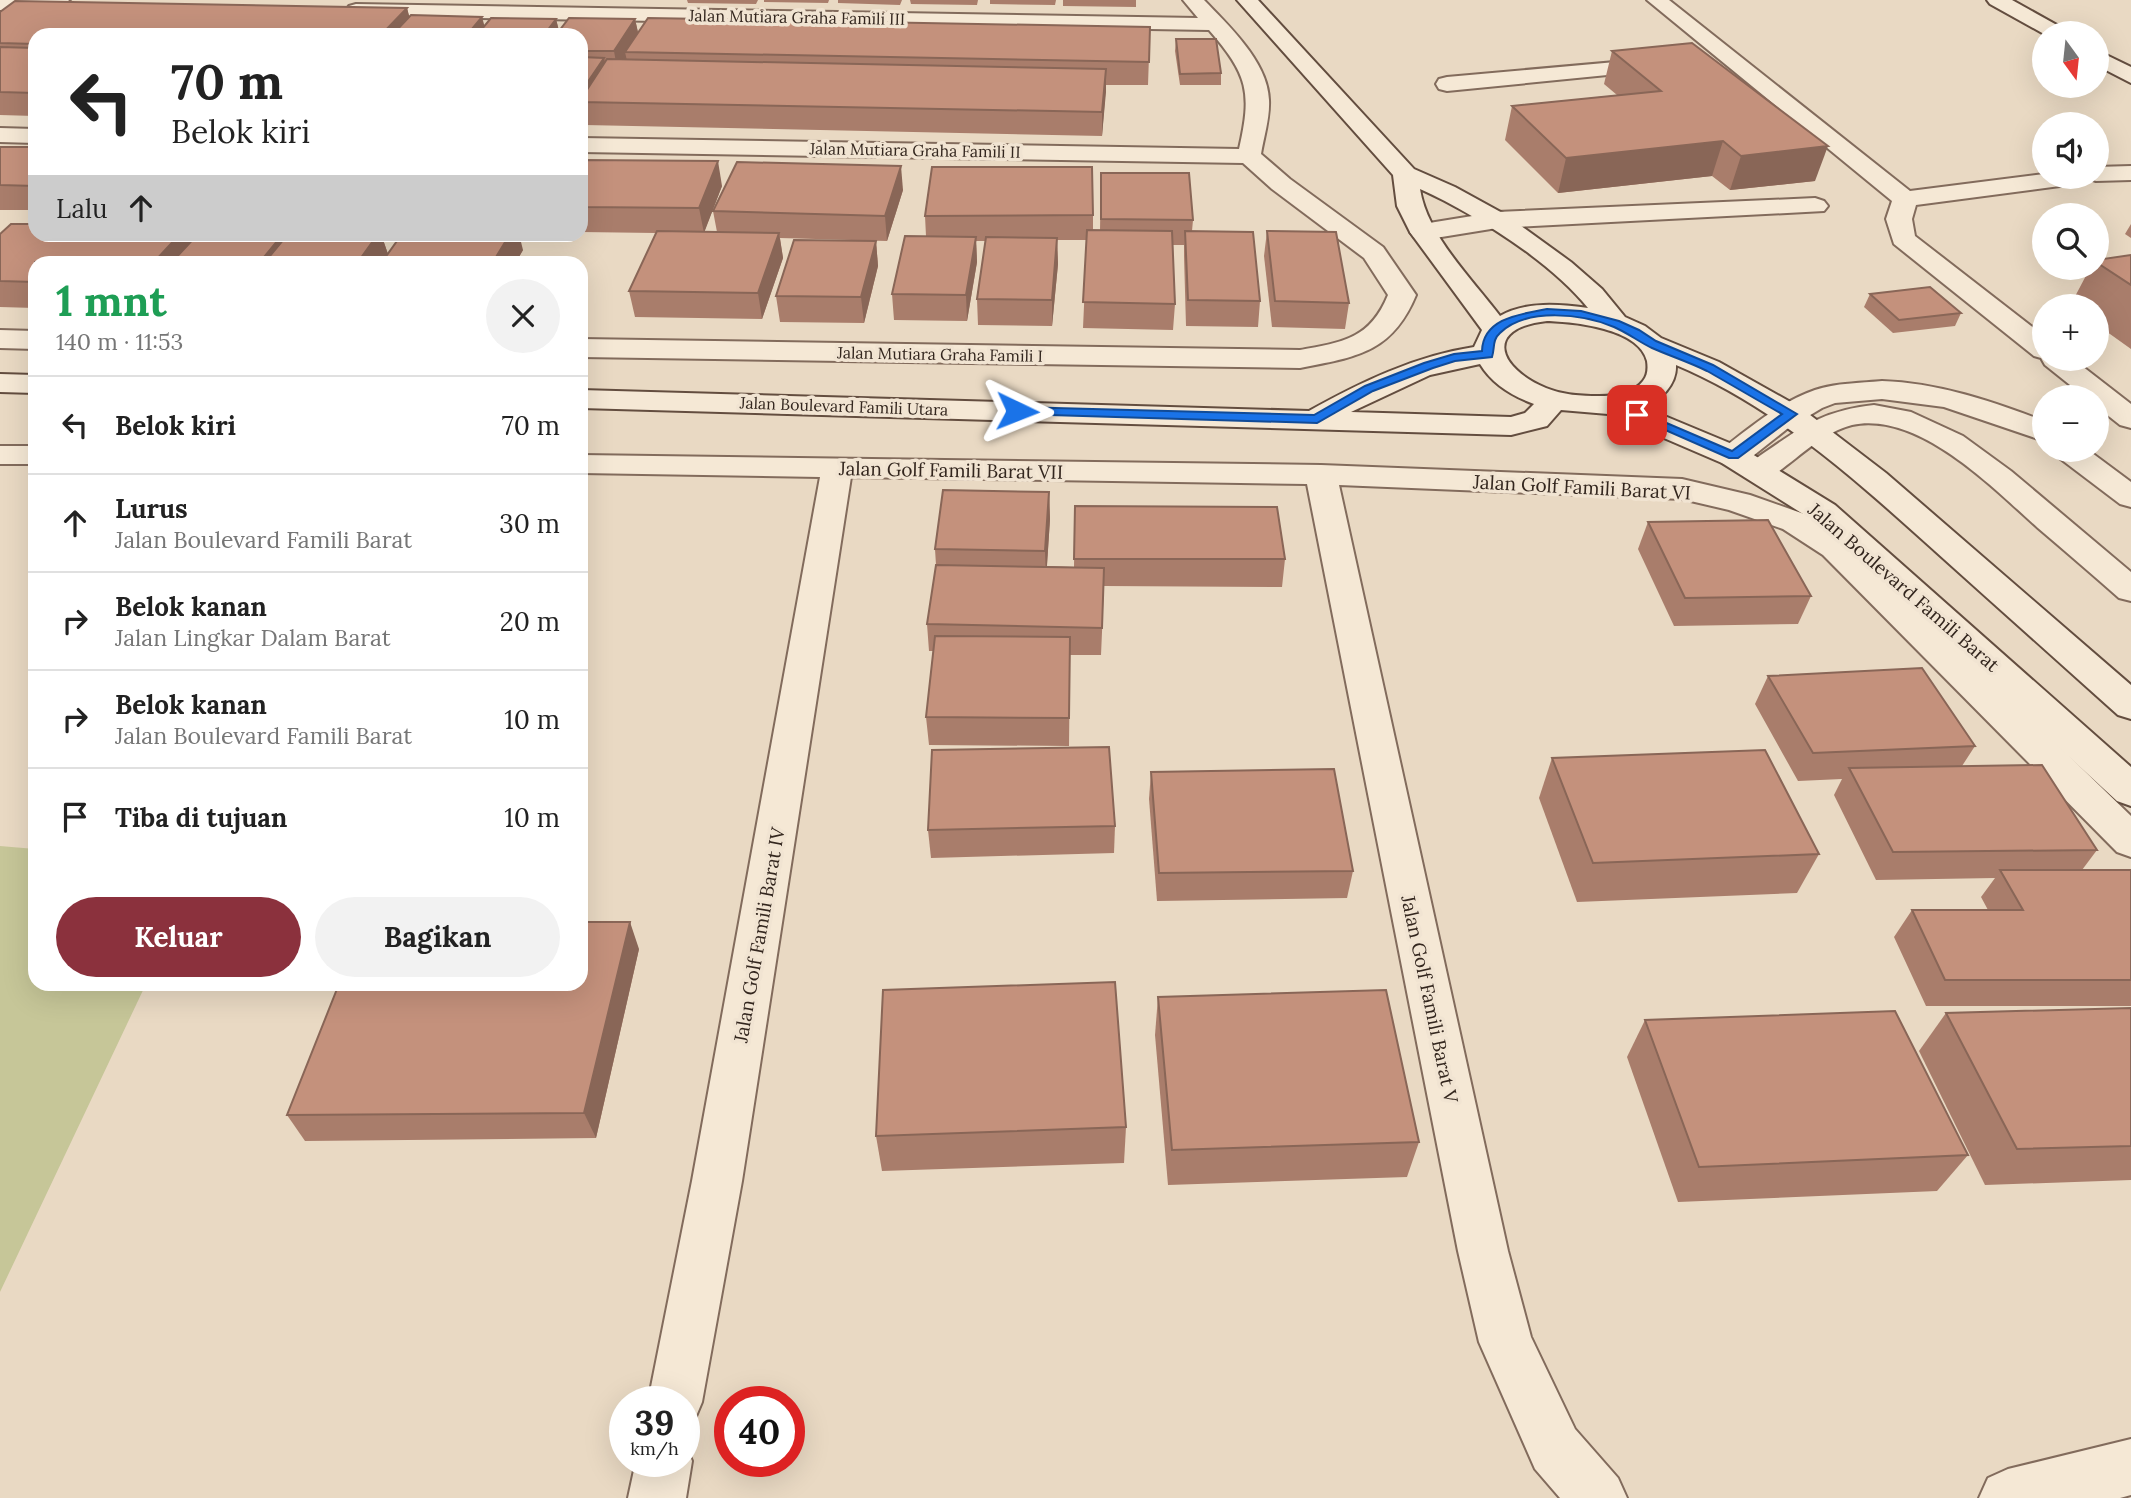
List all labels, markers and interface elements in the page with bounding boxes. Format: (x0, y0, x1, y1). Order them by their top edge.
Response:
street label: Jalan Mutiara Graha Famili III (688, 5, 905, 29)
north arrow (2032, 21, 2109, 98)
map controls (2032, 21, 2109, 462)
text: 70 m (171, 50, 283, 112)
icon: left (56, 56, 147, 147)
text: Belok kiri (171, 111, 310, 152)
button: sound (2032, 112, 2109, 189)
street label: Jalan Mutiara Graha Famili II (808, 138, 1021, 162)
icon: ahead (122, 189, 160, 227)
text: Lalu (56, 192, 108, 225)
button: search (2032, 203, 2109, 280)
text: 1 mnt (56, 274, 167, 328)
button: close (486, 279, 560, 353)
button: + (2032, 294, 2109, 371)
text: 140 m · 11:53 (56, 327, 183, 356)
street label: Jalan Mutiara Graha Famili I (836, 342, 1043, 366)
position arrow (980, 374, 1054, 448)
pin (1607, 385, 1667, 445)
button: − (2032, 385, 2109, 462)
street label: Jalan Boulevard Famili Utara (738, 392, 949, 420)
icon: arrive (1618, 396, 1656, 434)
icon: left (56, 406, 94, 444)
text: Belok kiri (115, 409, 236, 442)
text: 70 m (502, 409, 560, 442)
street label: Jalan Golf Famili Barat VII (838, 456, 1063, 484)
street label: Jalan Golf Famili Barat VI (1471, 469, 1692, 505)
text: Lurus (115, 492, 188, 525)
street label: Jalan Boulevard Famili Barat (1803, 497, 2005, 677)
icon: ahead (56, 504, 94, 542)
text: 30 m (499, 507, 560, 540)
text: Jalan Boulevard Famili Barat (115, 525, 412, 554)
text: Belok kanan (115, 590, 267, 623)
icon: right (56, 602, 94, 640)
text: 20 m (500, 605, 560, 638)
text: Jalan Lingkar Dalam Barat (115, 623, 391, 652)
text: Belok kanan (115, 688, 267, 721)
icon: right (56, 700, 94, 738)
text: 10 m (504, 703, 560, 736)
text: Jalan Boulevard Famili Barat (115, 721, 412, 750)
icon: arrive (56, 798, 94, 836)
text: Tiba di tujuan (115, 801, 287, 834)
text: 10 m (504, 801, 560, 834)
street label: Jalan Golf Famili Barat IV (728, 825, 790, 1045)
street label: Jalan Golf Famili Barat V (1396, 892, 1464, 1106)
button: Keluar (56, 897, 301, 977)
button: Bagikan (315, 897, 560, 977)
speed limit sign: 40 (714, 1386, 805, 1477)
text: 39 (635, 1400, 674, 1445)
text: km/h (630, 1437, 679, 1460)

